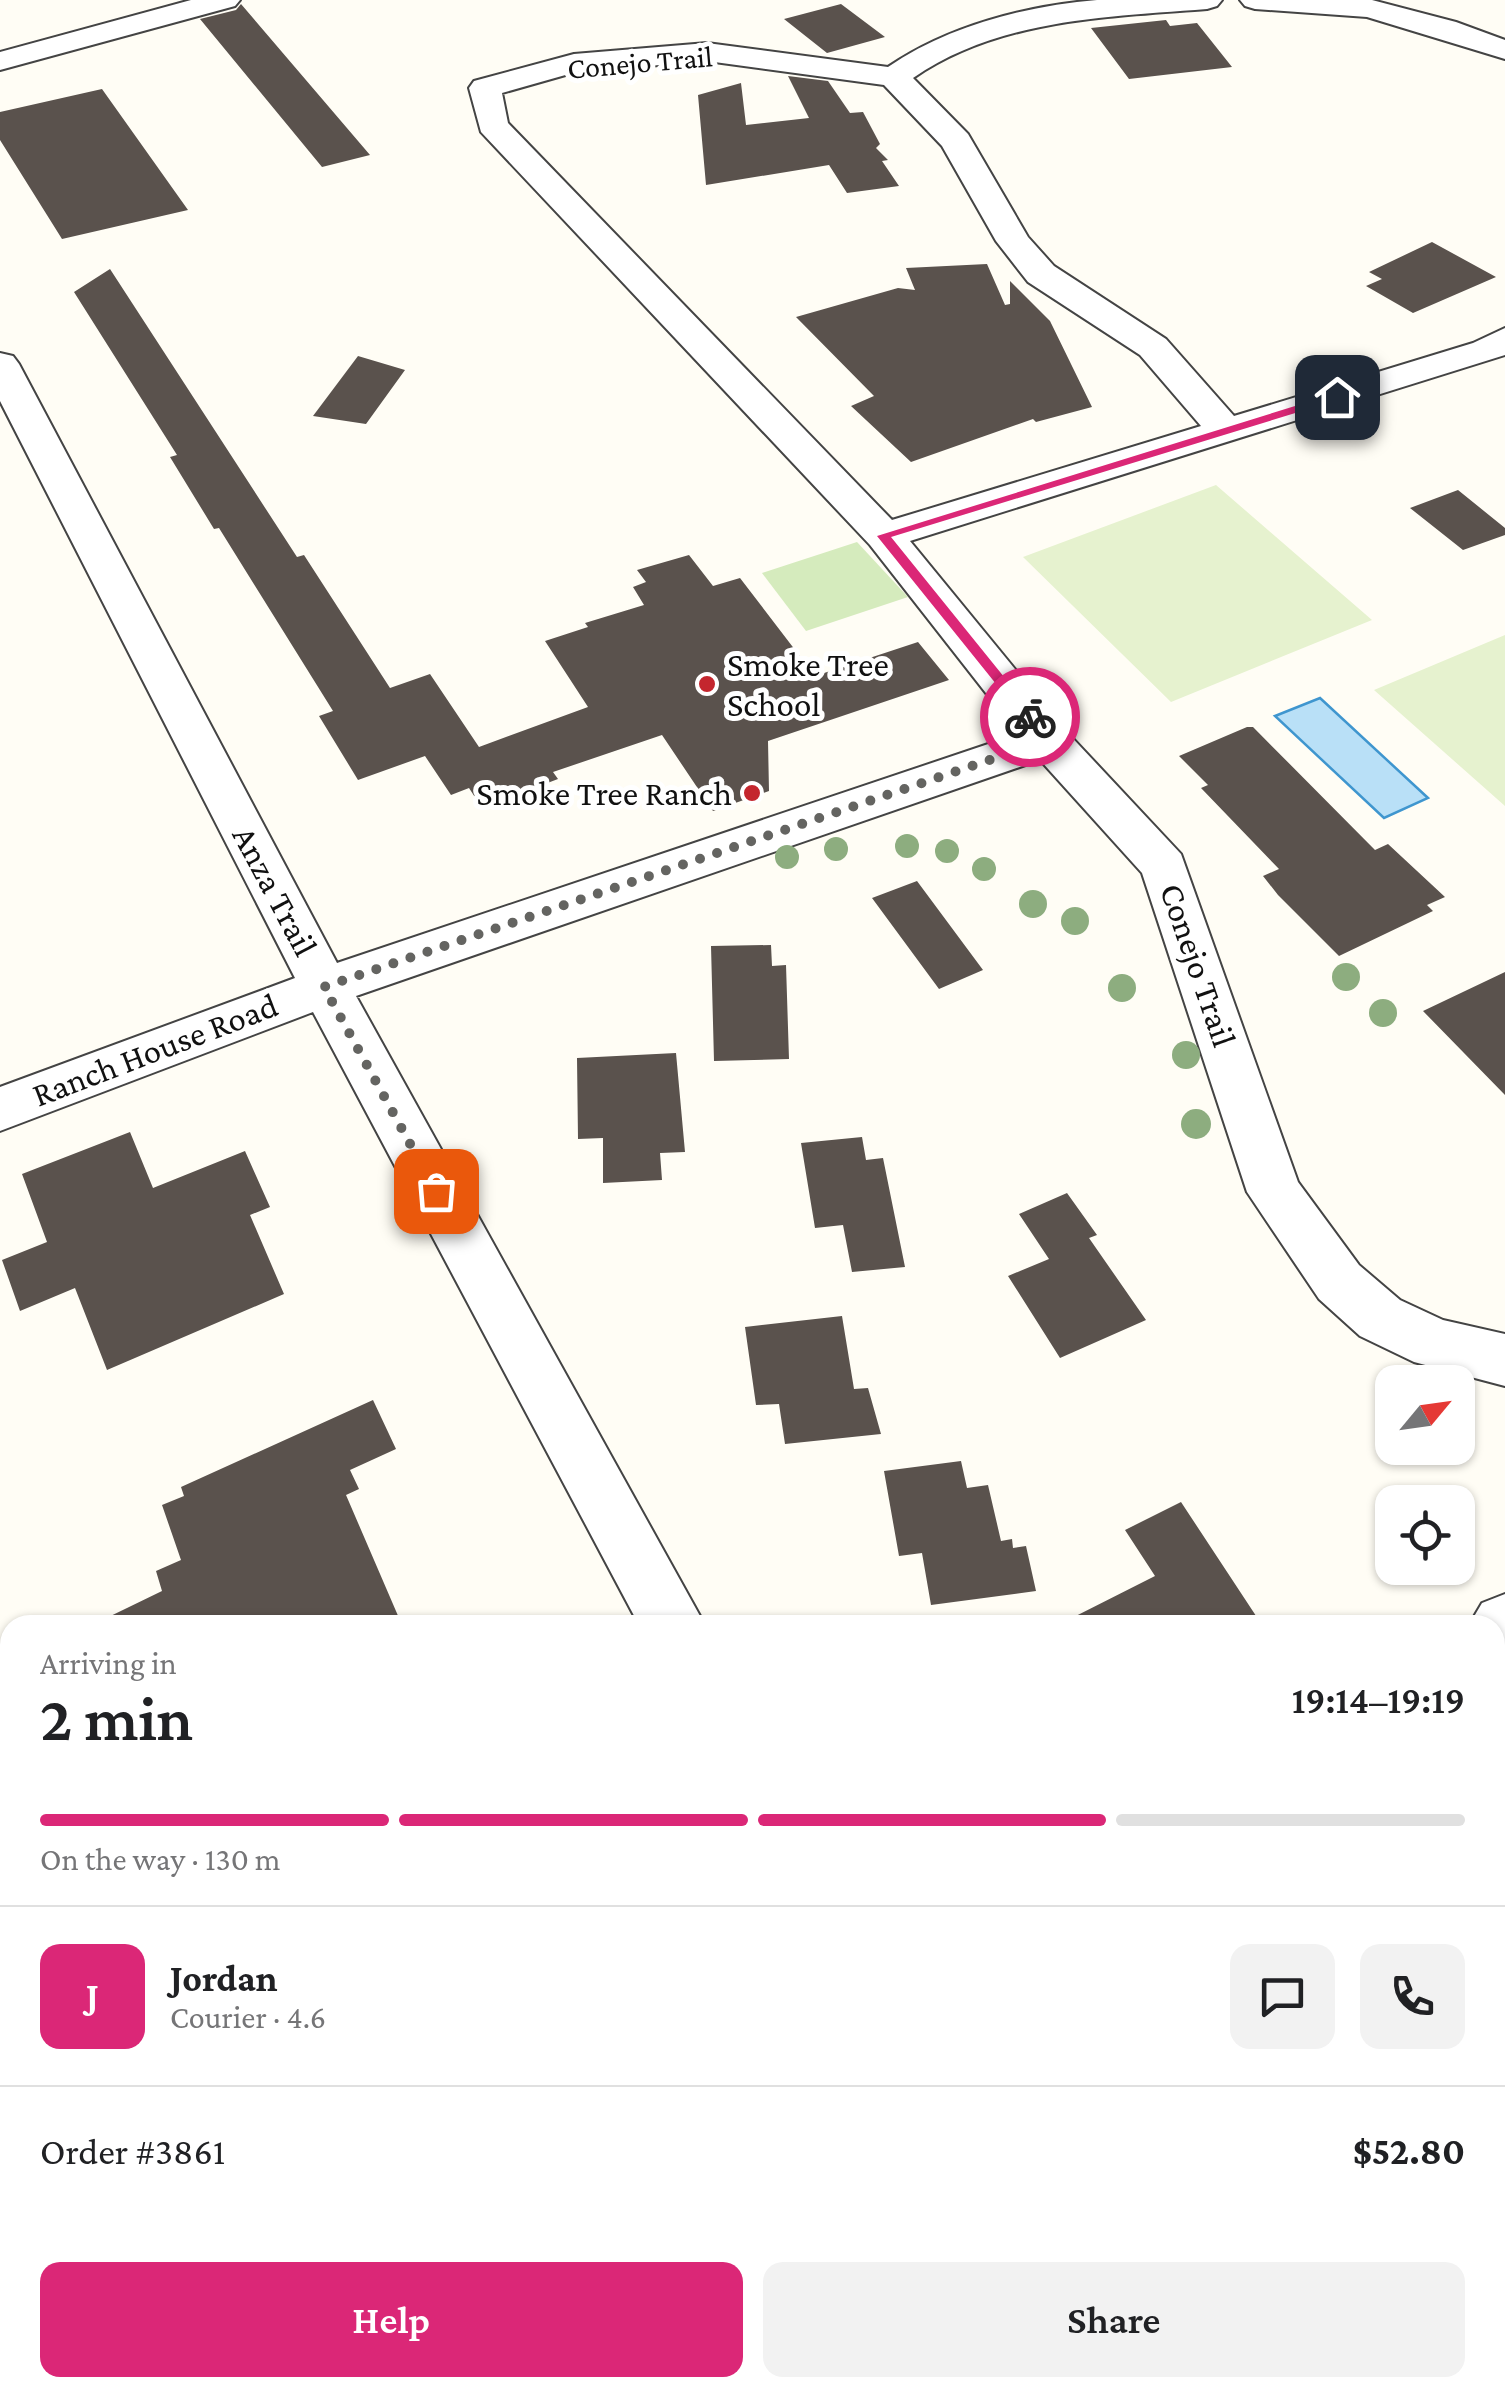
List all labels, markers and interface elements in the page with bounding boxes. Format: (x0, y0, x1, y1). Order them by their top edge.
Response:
street label: Conejo Trail (566, 39, 714, 86)
pin (1295, 355, 1380, 440)
icon: home (1310, 370, 1365, 425)
place label: Smoke Tree School (727, 645, 889, 724)
courier (980, 667, 1080, 767)
marker: Smoke Tree School (696, 673, 718, 695)
icon: bike (1003, 690, 1058, 745)
place label: Smoke Tree Ranch (476, 774, 732, 813)
marker: Smoke Tree Ranch (741, 782, 763, 804)
street label: Anza Trail (225, 819, 325, 963)
street label: Conejo Trail (1152, 878, 1244, 1052)
street label: Ranch House Road (27, 985, 283, 1115)
pin (394, 1149, 479, 1234)
icon: bag (409, 1164, 464, 1219)
north arrow (1375, 1365, 1475, 1465)
map controls (1375, 1365, 1475, 1585)
button: locate (1375, 1485, 1475, 1585)
text: Arriving in (40, 1645, 177, 1681)
text: 19:14–19:19 (1292, 1679, 1465, 1721)
text: 2 min (40, 1682, 193, 1754)
text: On the way · 130 m (40, 1841, 281, 1877)
button: chat (1230, 1944, 1335, 2049)
button: phone (1360, 1944, 1465, 2049)
text: Jordan (170, 1957, 278, 1999)
text: J (86, 1975, 99, 2017)
text: Courier · 4.6 (170, 1999, 326, 2035)
text: Order #3861 (40, 2130, 225, 2172)
text: $52.80 (1353, 2130, 1465, 2172)
button: Help (40, 2262, 743, 2377)
button: Share (763, 2262, 1465, 2377)

